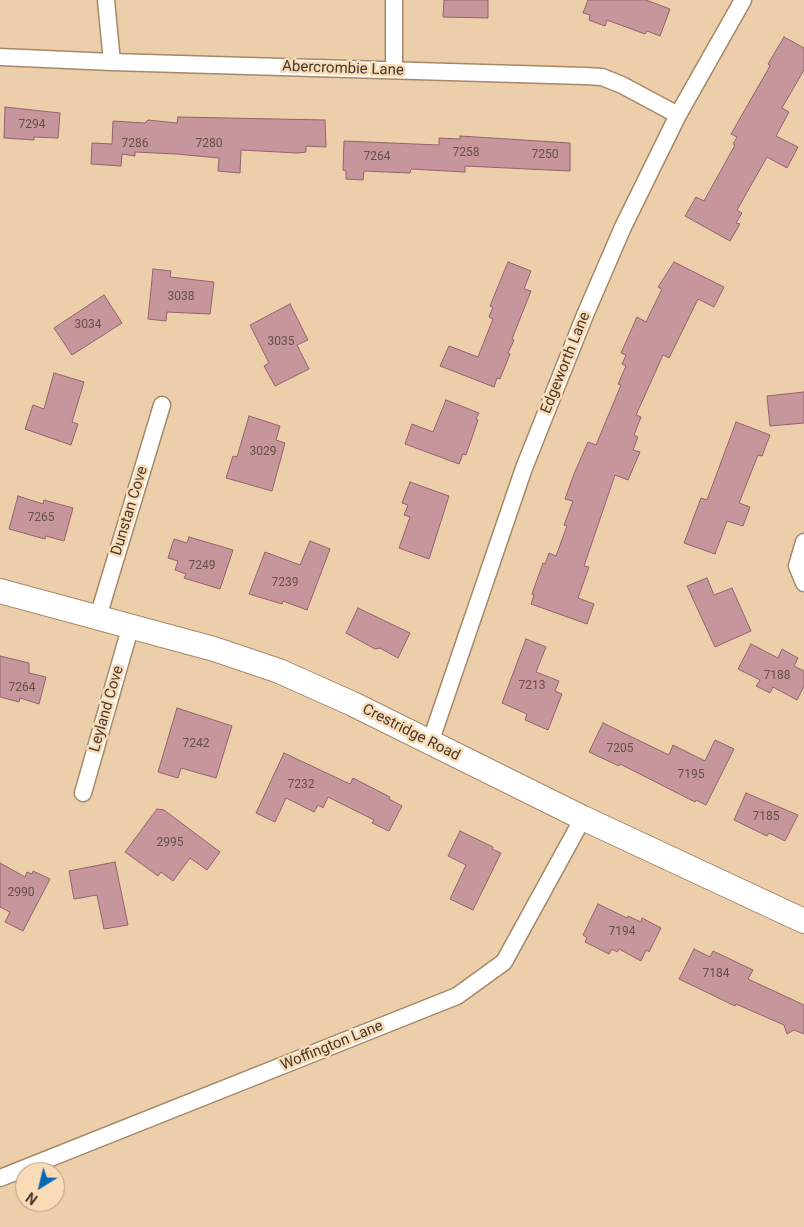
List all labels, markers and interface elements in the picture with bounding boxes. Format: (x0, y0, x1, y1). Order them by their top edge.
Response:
street label: Abercrombie Lane (282, 58, 404, 80)
house number: 7294 (19, 118, 45, 132)
house number: 7286 (122, 137, 148, 151)
house number: 7280 (196, 137, 222, 151)
house number: 7258 (453, 146, 479, 160)
house number: 7250 (532, 148, 558, 162)
house number: 7264 (364, 150, 390, 164)
house number: 3038 (168, 290, 194, 304)
street label: Edgeworth Lane (537, 310, 595, 416)
house number: 3034 (75, 318, 101, 332)
house number: 3035 (268, 335, 294, 349)
house number: 3029 (250, 445, 276, 459)
street label: Dunstan Cove (108, 464, 152, 558)
house number: 7265 (28, 511, 54, 525)
house number: 7249 (189, 559, 215, 573)
house number: 7239 (272, 576, 298, 590)
street label: Leyland Cove (86, 664, 128, 754)
house number: 7188 (764, 669, 790, 683)
house number: 7213 (519, 679, 545, 693)
house number: 7264 (9, 681, 35, 695)
street label: Crestridge Road (359, 701, 463, 765)
house number: 7242 (183, 737, 209, 751)
house number: 7205 (607, 742, 633, 756)
house number: 7195 (678, 768, 704, 782)
house number: 7232 (288, 778, 314, 792)
house number: 7185 (753, 810, 779, 824)
house number: 2995 (157, 836, 183, 850)
house number: 2990 (8, 886, 34, 900)
house number: 7194 (609, 925, 635, 939)
house number: 7184 (703, 967, 729, 981)
street label: Woffington Lane (278, 1017, 386, 1075)
north arrow (15, 1162, 65, 1212)
text: N (23, 1189, 40, 1208)

